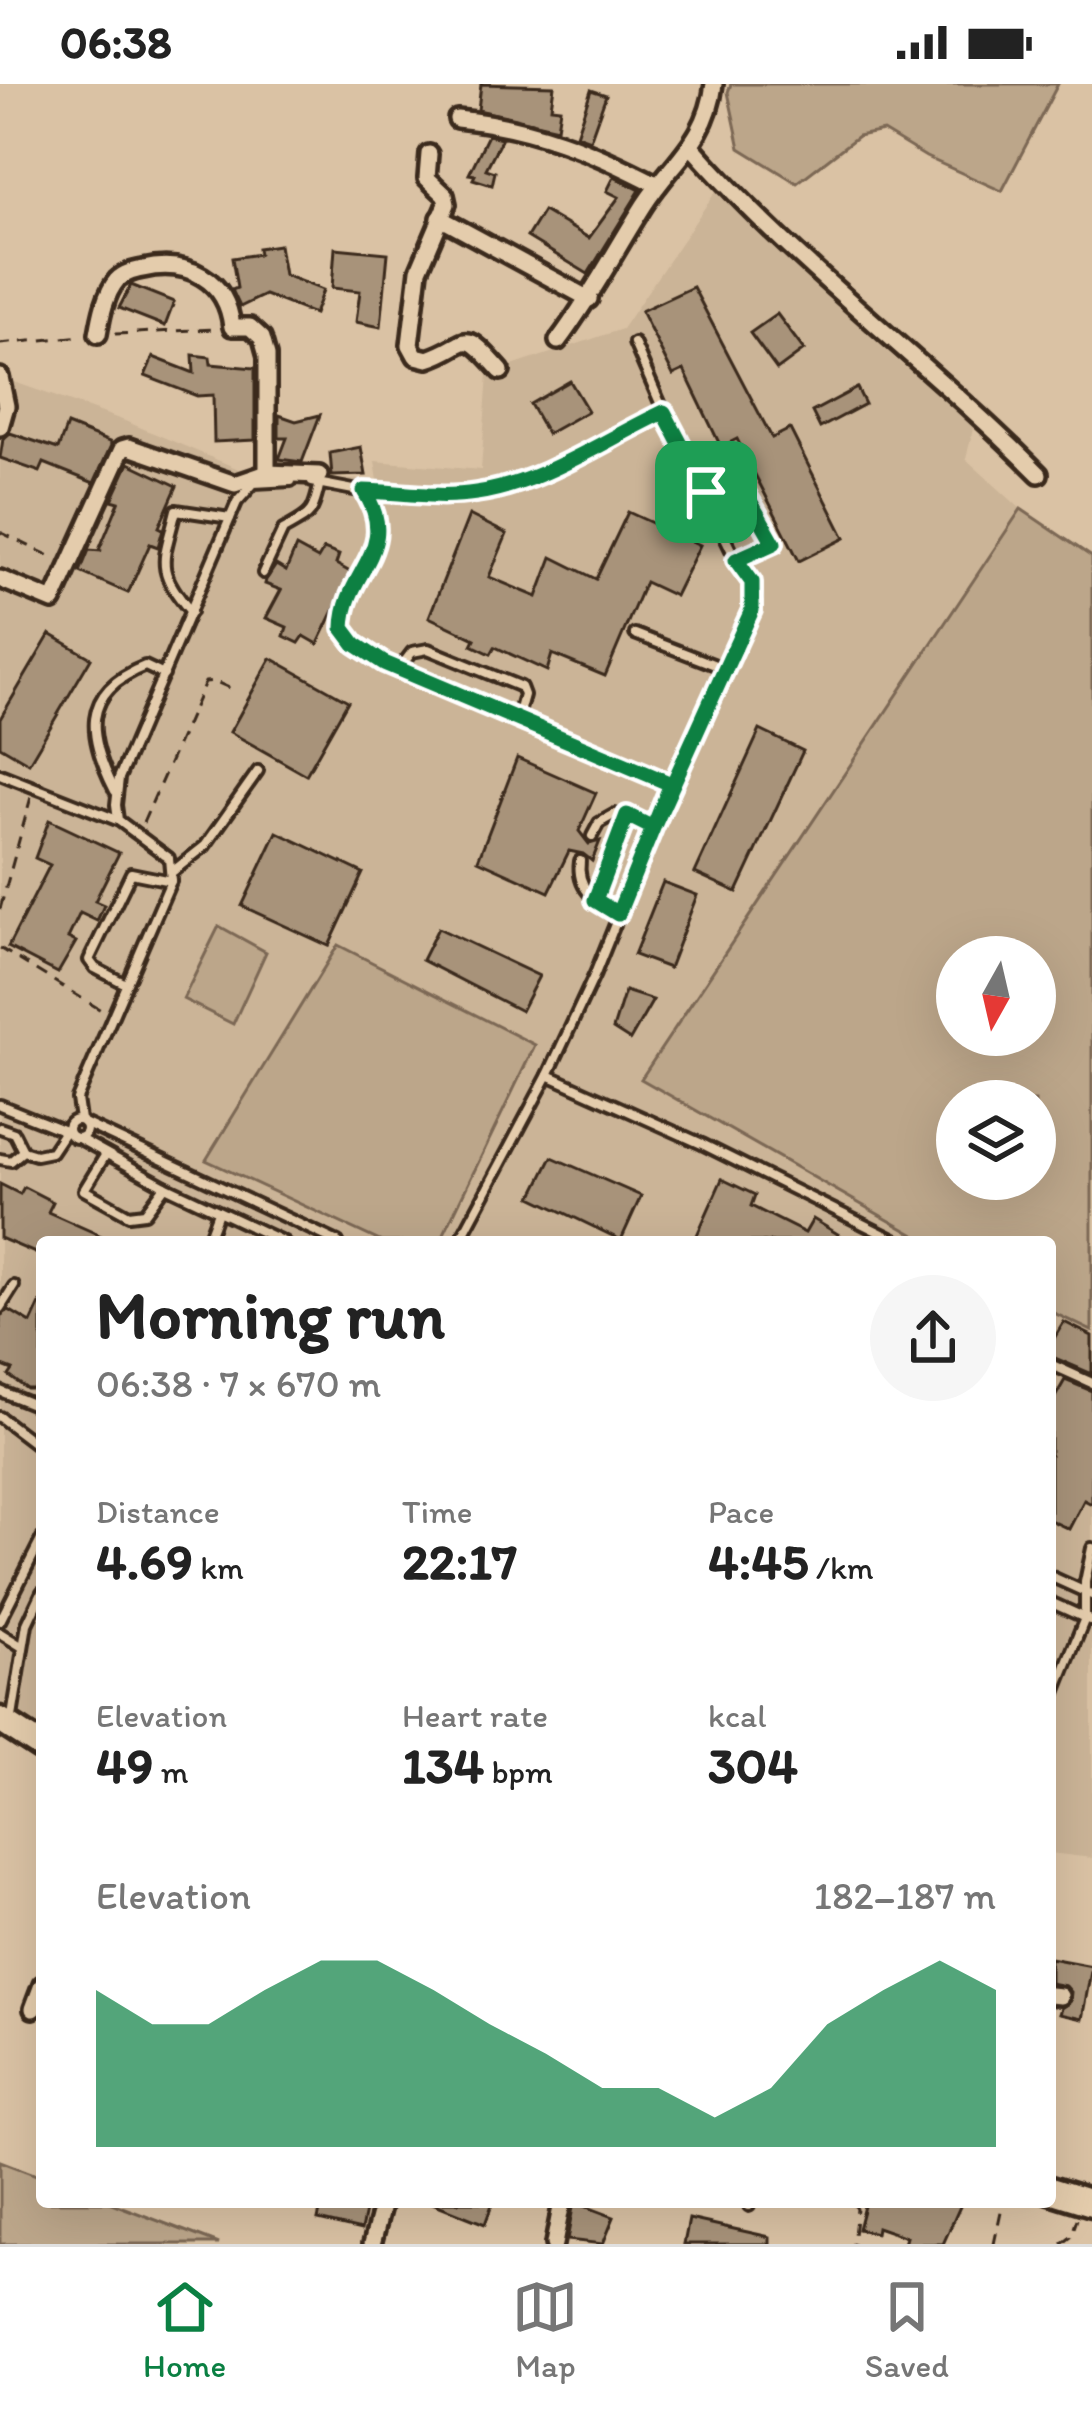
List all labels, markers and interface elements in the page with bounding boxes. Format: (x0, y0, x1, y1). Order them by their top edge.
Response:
text: 06:38 (60, 15, 172, 69)
pin (655, 441, 757, 543)
icon: arrive (673, 459, 739, 525)
north arrow (936, 936, 1056, 1056)
map controls (936, 936, 1056, 1200)
button: layers (936, 1080, 1056, 1200)
text: Morning run (96, 1275, 445, 1355)
button: share (870, 1275, 996, 1401)
text: 06:38 · 7 × 670 m (96, 1360, 381, 1407)
text: Distance (96, 1492, 220, 1531)
text: Time (402, 1492, 472, 1531)
text: Pace (708, 1492, 774, 1531)
text: 4.69 (96, 1531, 193, 1592)
text: 22:17 (402, 1531, 517, 1592)
text: 4:45 (708, 1531, 809, 1592)
text: km (193, 1548, 244, 1587)
text: /km (809, 1548, 874, 1587)
text: Elevation (96, 1696, 227, 1735)
text: Heart rate (402, 1696, 548, 1735)
text: kcal (708, 1696, 767, 1735)
text: 49 (96, 1735, 153, 1796)
text: 134 (402, 1735, 484, 1796)
text: 304 (708, 1735, 798, 1796)
text: m (153, 1752, 189, 1791)
text: bpm (484, 1752, 553, 1791)
text: Elevation (96, 1872, 251, 1919)
text: 182–187 m (814, 1872, 996, 1919)
tab: Home (143, 2274, 226, 2385)
tab: Map (512, 2274, 578, 2385)
tab: Saved (865, 2274, 949, 2385)

